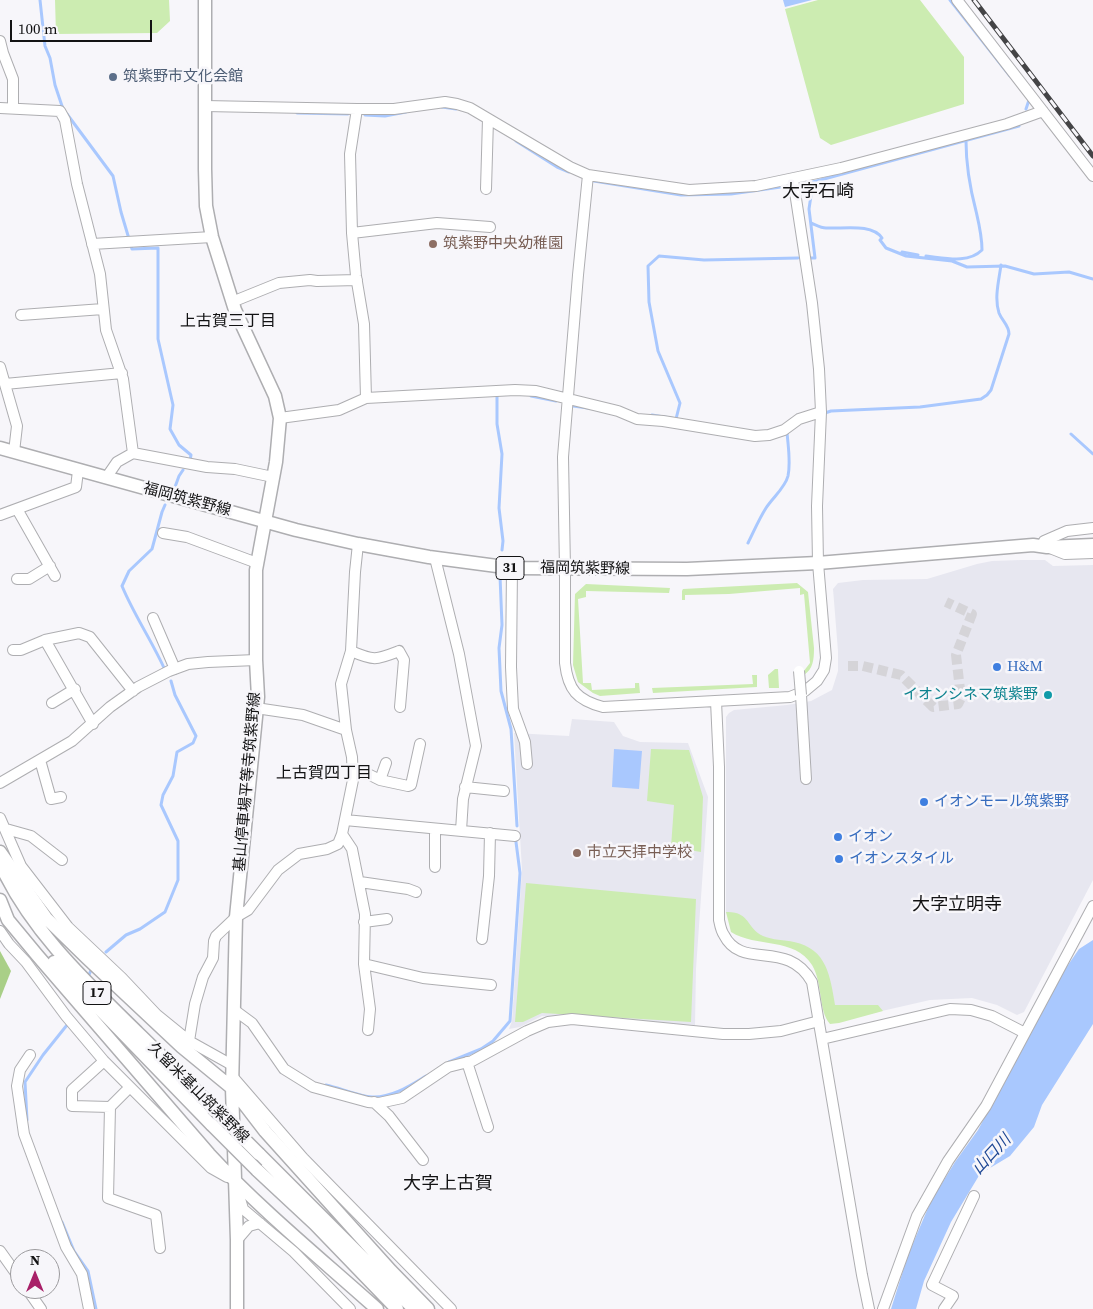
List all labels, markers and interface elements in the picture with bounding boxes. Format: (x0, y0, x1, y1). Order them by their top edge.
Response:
scale bar (12, 10, 155, 42)
text: 100 m (18, 18, 58, 39)
place label: 筑紫野市文化会館 (123, 68, 243, 86)
marker: 筑紫野市文化会館 (107, 71, 119, 83)
district label: 大字石崎 (782, 181, 854, 203)
place label: 筑紫野中央幼稚園 (443, 235, 563, 253)
marker: 筑紫野中央幼稚園 (427, 238, 439, 250)
district label: 上古賀三丁目 (180, 312, 276, 332)
street label: 福岡筑紫野線 (141, 480, 233, 520)
road number: 31 (496, 556, 524, 580)
street label: 福岡筑紫野線 (540, 559, 630, 579)
place label: H&M (1007, 658, 1043, 676)
marker: H&M (991, 661, 1003, 673)
place label: イオンシネマ筑紫野 (903, 686, 1038, 704)
marker: イオンシネマ筑紫野 (1042, 689, 1054, 701)
street label: 基山停車場平等寺筑紫野線 (231, 692, 265, 872)
district label: 上古賀四丁目 (276, 764, 372, 784)
place label: イオンモール筑紫野 (934, 793, 1069, 811)
marker: イオンモール筑紫野 (918, 796, 930, 808)
place label: イオン (848, 828, 893, 846)
marker: イオン (832, 831, 844, 843)
place label: 市立天拝中学校 (587, 844, 692, 862)
marker: 市立天拝中学校 (571, 847, 583, 859)
place label: イオンスタイル (849, 850, 954, 868)
marker: イオンスタイル (833, 853, 845, 865)
district label: 大字立明寺 (912, 894, 1002, 916)
road number: 17 (83, 981, 111, 1004)
street label: 久留米基山筑紫野線 (144, 1039, 252, 1147)
water label: 山口川 (969, 1131, 1015, 1179)
district label: 大字上古賀 (403, 1173, 493, 1195)
north arrow (10, 1249, 60, 1299)
text: N (30, 1250, 40, 1270)

